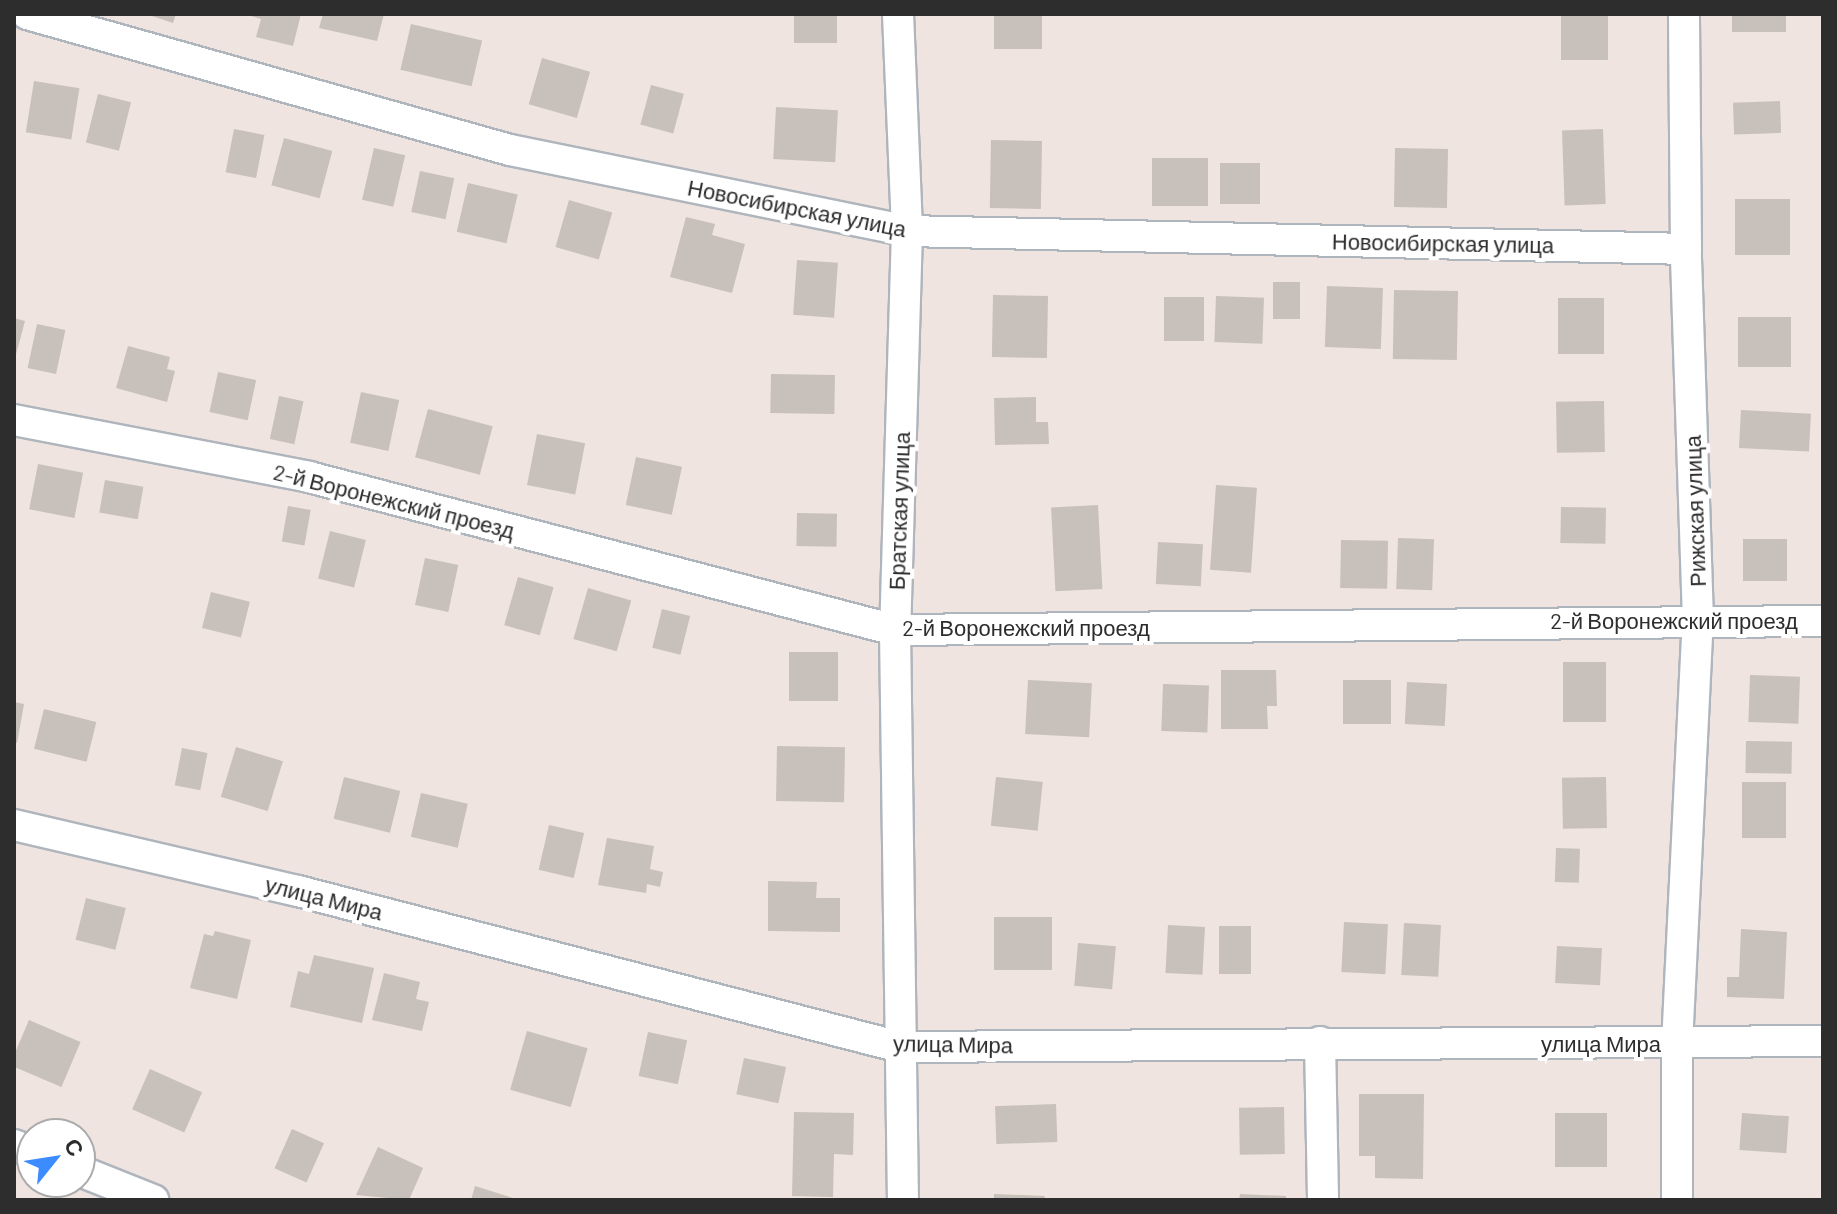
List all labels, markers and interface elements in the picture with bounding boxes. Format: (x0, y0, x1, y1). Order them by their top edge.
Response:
street label: Новосибирская улица (685, 174, 909, 242)
street label: Новосибирская улица (1332, 228, 1554, 258)
street label: Братская улица (883, 431, 915, 591)
street label: Рижская улица (1679, 435, 1711, 587)
street label: 2-й Воронежский проезд (271, 458, 517, 544)
street label: 2-й Воронежский проезд (1550, 608, 1798, 634)
street label: 2-й Воронежский проезд (902, 615, 1150, 641)
street label: улица Мира (263, 871, 385, 925)
street label: улица Мира (893, 1030, 1013, 1058)
street label: улица Мира (1541, 1031, 1661, 1057)
north arrow (16, 1118, 96, 1198)
text: С (60, 1134, 90, 1160)

